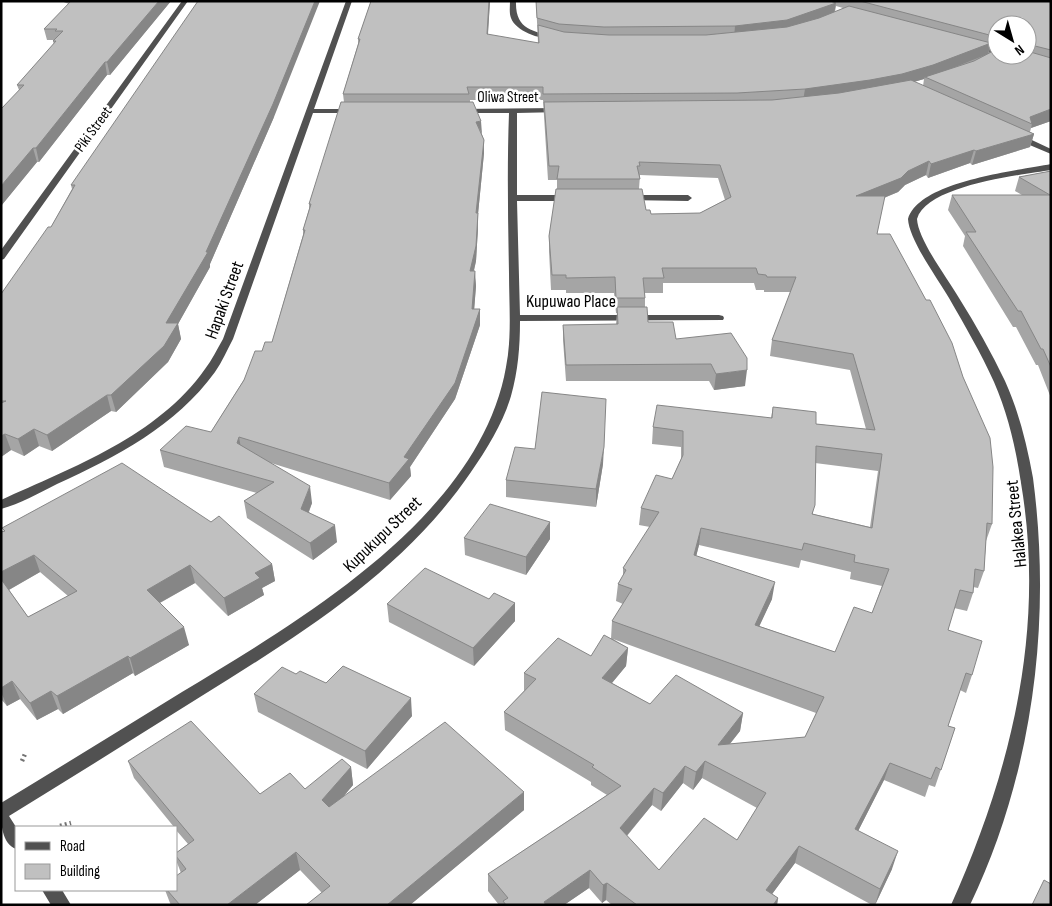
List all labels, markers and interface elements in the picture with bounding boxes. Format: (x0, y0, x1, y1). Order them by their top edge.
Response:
north arrow (987, 15, 1037, 65)
text: N (1011, 41, 1028, 59)
street label: Oliwa Street (477, 88, 539, 107)
street label: Piki Street (71, 102, 117, 156)
street label: Hapaki Street (201, 258, 248, 342)
street label: Kupuwao Place (526, 291, 616, 312)
street label: Halakea Street (1001, 479, 1032, 569)
street label: Kupukupu Street (339, 491, 426, 577)
legend (15, 826, 178, 891)
text: Road (60, 837, 85, 856)
text: Building (60, 862, 100, 881)

